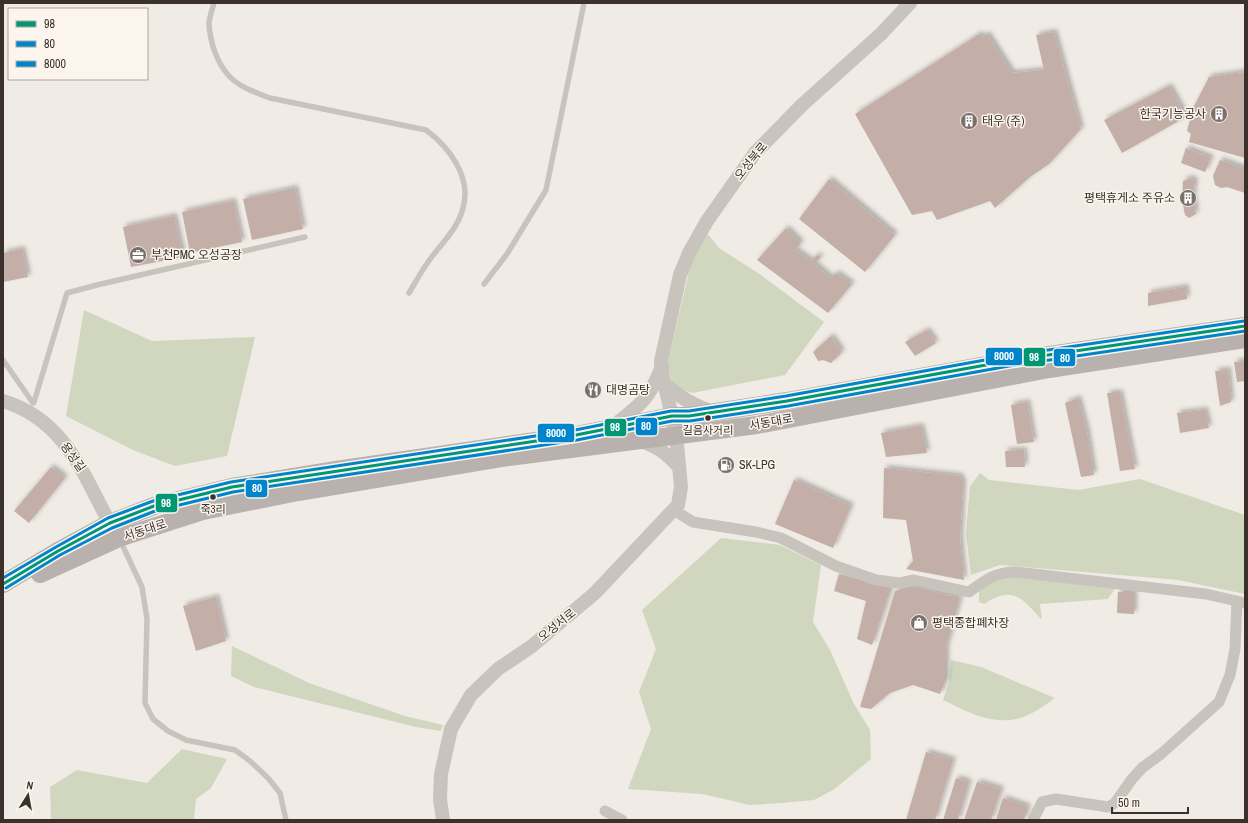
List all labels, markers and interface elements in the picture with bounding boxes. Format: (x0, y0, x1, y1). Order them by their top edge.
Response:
legend (8, 8, 148, 80)
text: 98 (44, 16, 55, 32)
text: 80 (44, 36, 55, 52)
text: 8000 (44, 56, 66, 72)
building icon: 한국기능공사 (1209, 104, 1229, 124)
place label: 한국기능공사 (1140, 106, 1206, 122)
building icon: 태우 (주) (959, 111, 979, 131)
place label: 태우 (주) (982, 113, 1024, 129)
street label: 오성북로 (731, 139, 771, 183)
building icon: 평택휴게소 주유소 (1178, 188, 1198, 208)
place label: 평택휴게소 주유소 (1084, 190, 1175, 206)
office icon: 부천PMC 오성공장 (128, 245, 148, 265)
place label: 부천PMC 오성공장 (151, 247, 242, 263)
line badge: 8000 (985, 347, 1023, 366)
line badge: 98 (1023, 347, 1046, 367)
line badge: 80 (1053, 348, 1076, 367)
text: 8000 (994, 349, 1014, 363)
text: 98 (1029, 350, 1039, 364)
text: 80 (1060, 351, 1070, 365)
restaurant icon: 대명곰탕 (583, 380, 603, 400)
place label: 대명곰탕 (606, 382, 650, 398)
street label: 서동대로 (748, 410, 794, 434)
marker: 길음사거리 (703, 413, 713, 423)
line badge: 80 (635, 417, 658, 436)
line badge: 98 (604, 418, 627, 437)
text: 80 (641, 419, 651, 433)
text: 98 (610, 420, 620, 434)
line badge: 8000 (537, 423, 575, 443)
place label: 길음사거리 (683, 423, 733, 437)
text: 8000 (546, 426, 566, 440)
street label: 용성길 (57, 439, 89, 475)
fuel station icon: SK-LPG (716, 455, 736, 475)
place label: SK-LPG (739, 457, 775, 473)
line badge: 80 (245, 479, 268, 498)
text: 80 (252, 481, 262, 495)
marker: 죽3리 (208, 492, 218, 502)
line badge: 98 (155, 493, 178, 513)
text: 98 (161, 496, 171, 510)
place label: 죽3리 (200, 502, 226, 516)
street label: 서동대로 (122, 516, 168, 544)
street label: 오성서로 (535, 605, 579, 645)
shop icon: 평택종합폐차장 (909, 613, 929, 633)
place label: 평택종합폐차장 (932, 615, 1009, 631)
north arrow (8, 775, 48, 815)
text: N (25, 778, 34, 793)
scale bar (1112, 789, 1188, 815)
text: 50 m (1118, 795, 1140, 811)

